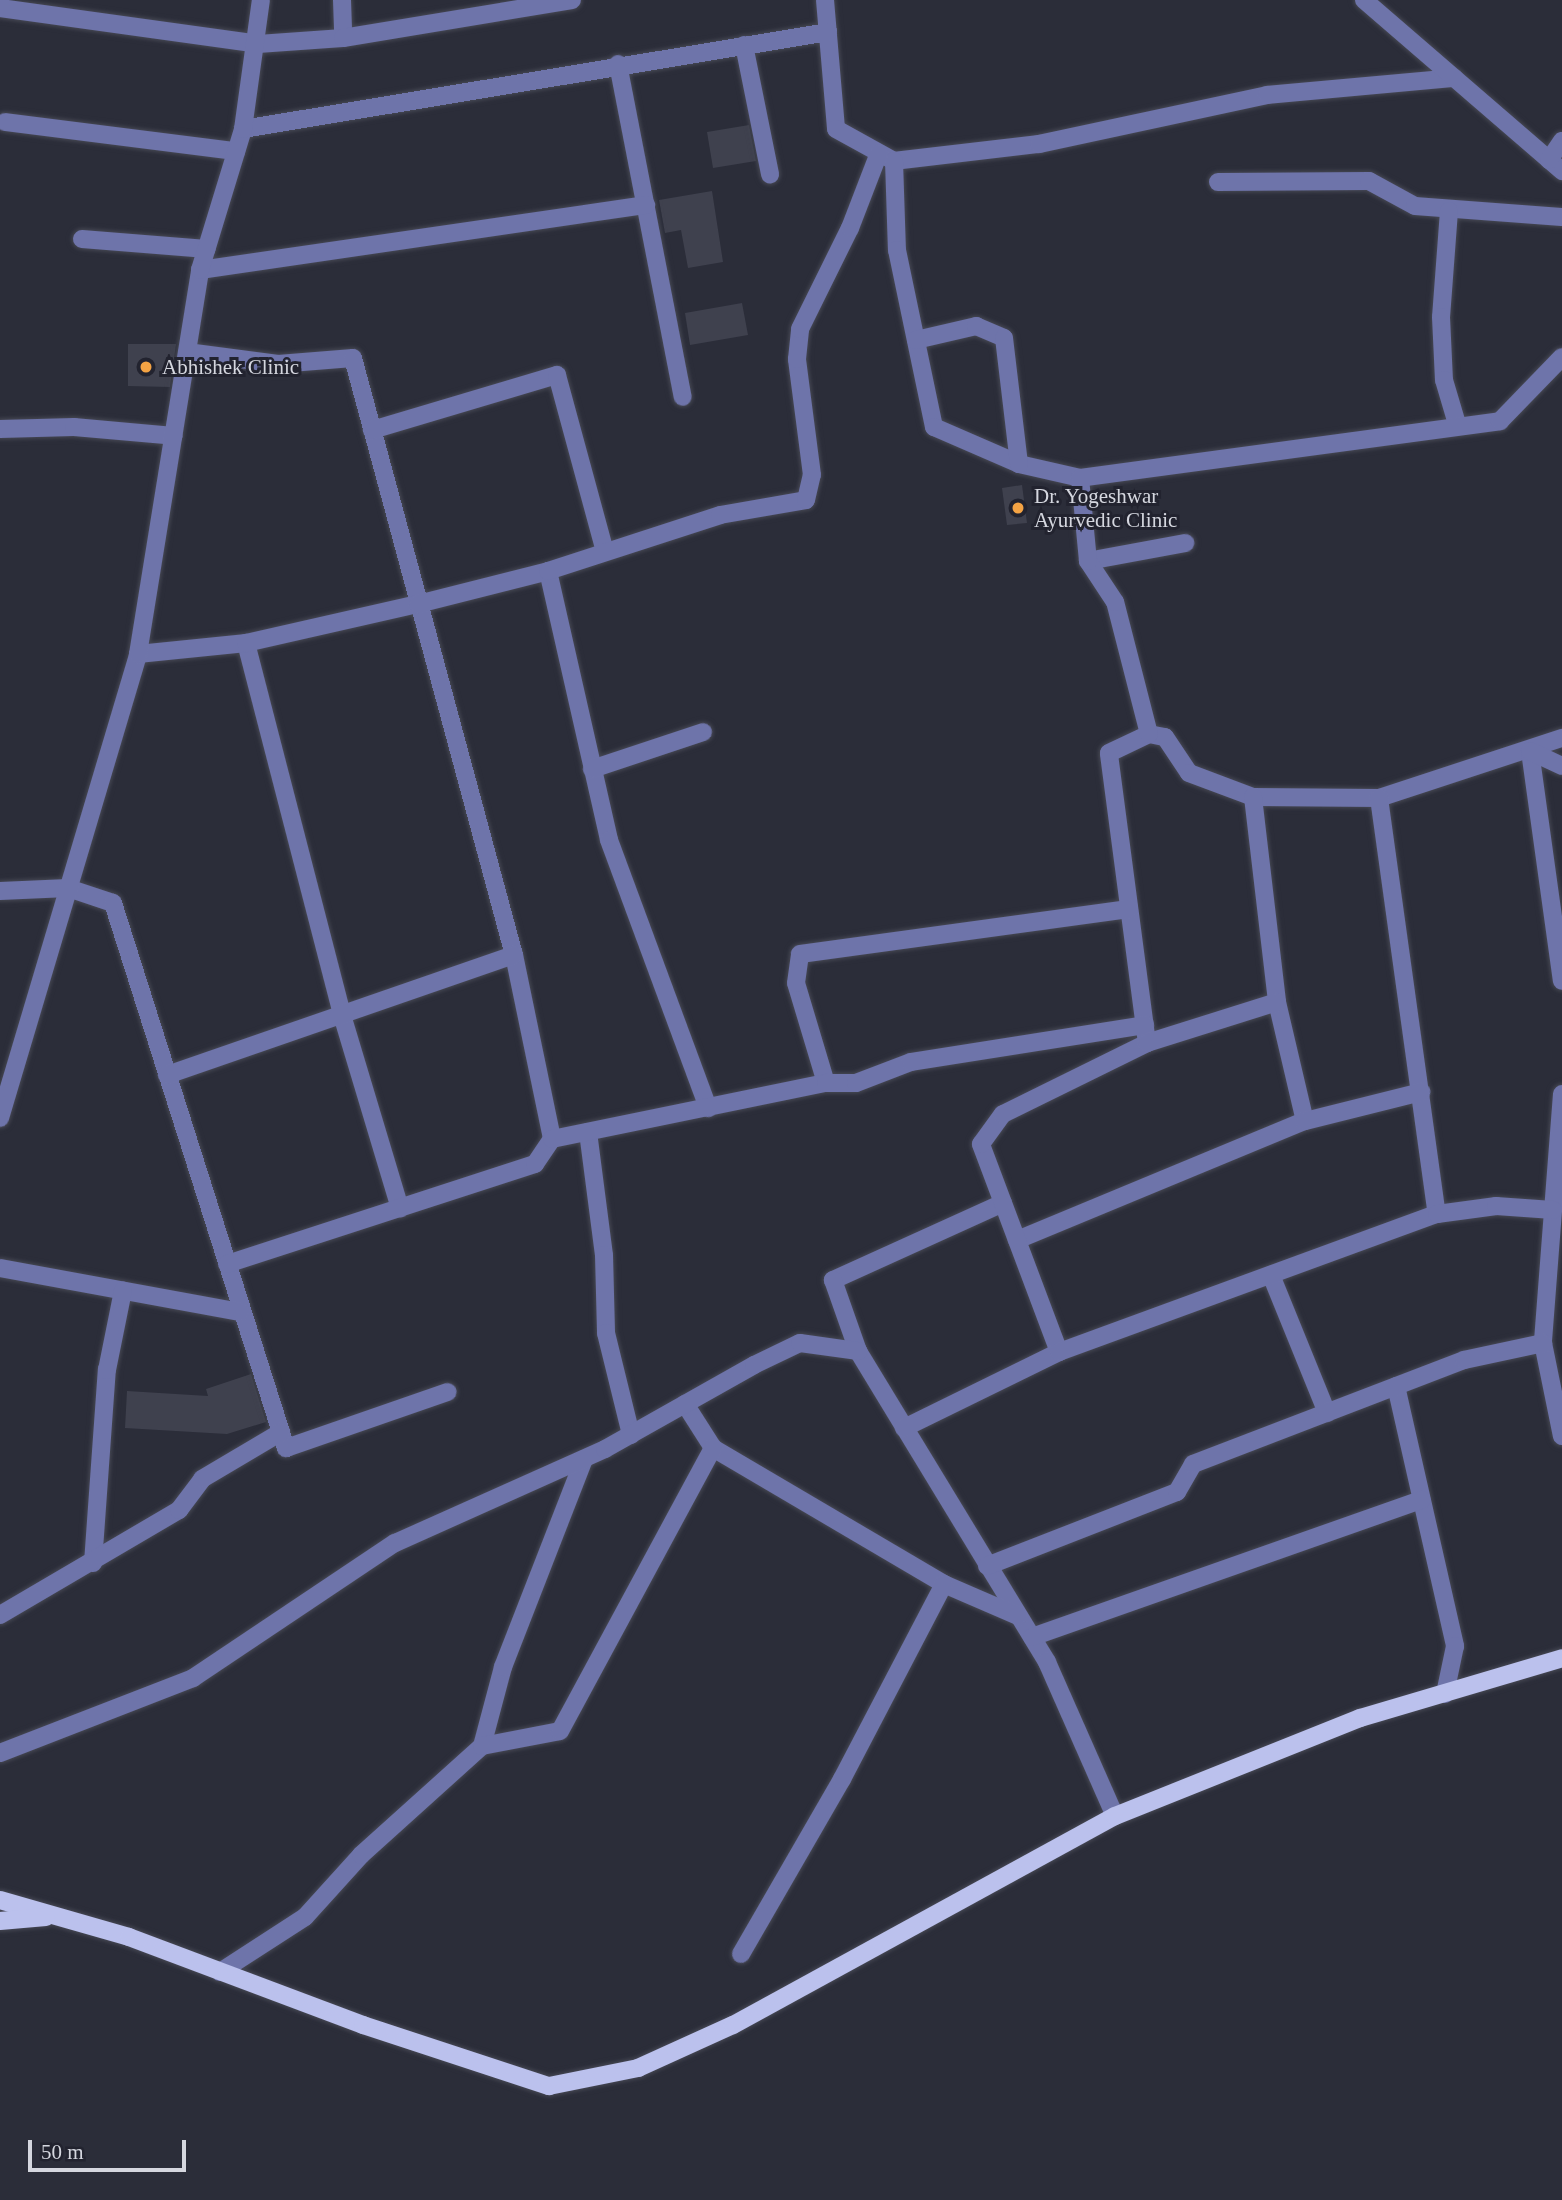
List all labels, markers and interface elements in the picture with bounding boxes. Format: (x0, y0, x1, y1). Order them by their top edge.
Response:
place label: Abhishek Clinic (162, 354, 299, 380)
marker: Abhishek Clinic (136, 357, 156, 377)
place label: Dr. Yogeshwar Ayurvedic Clinic (1034, 483, 1177, 533)
marker: Dr. Yogeshwar Ayurvedic Clinic (1008, 498, 1028, 518)
scale bar (32, 2126, 189, 2170)
text: 50 m (41, 2140, 84, 2164)

